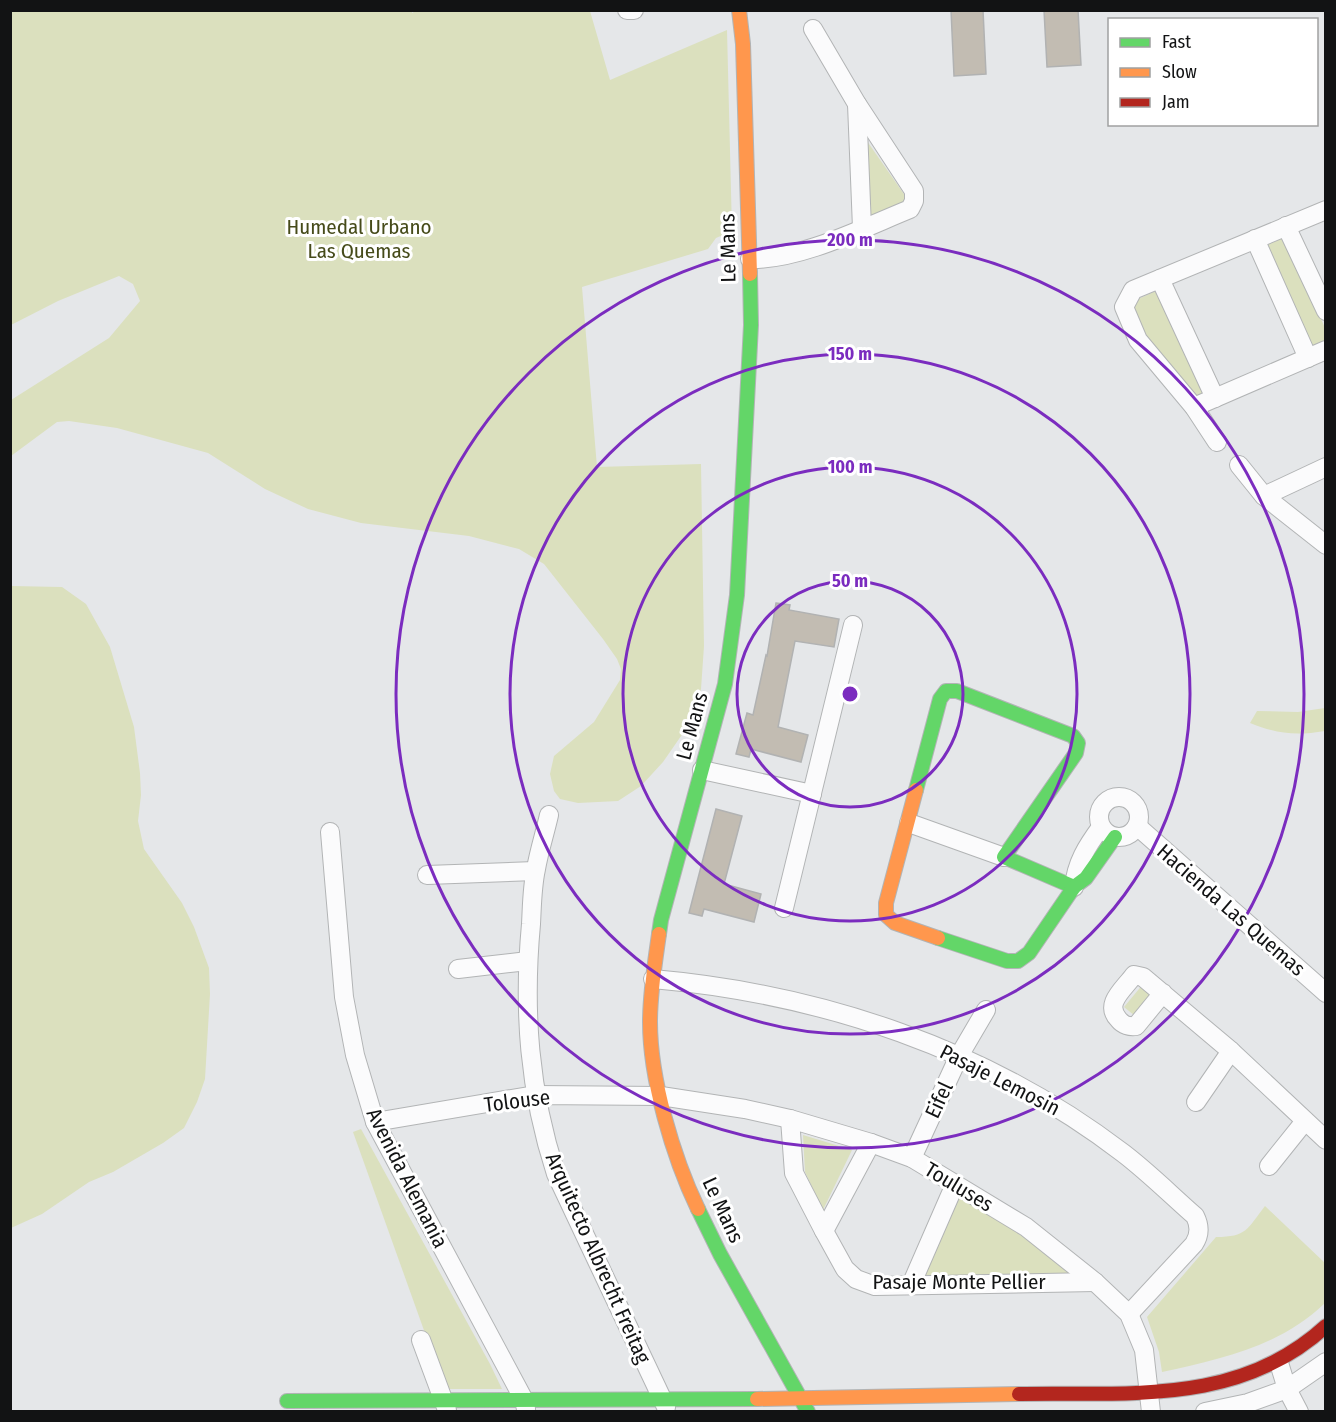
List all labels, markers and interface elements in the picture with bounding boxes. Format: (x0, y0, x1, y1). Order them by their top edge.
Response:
legend (1108, 18, 1318, 126)
text: Fast (1162, 31, 1191, 53)
text: Slow (1162, 61, 1197, 83)
text: Jam (1162, 91, 1190, 113)
street label: Le Mans (714, 213, 742, 283)
park label: Humedal Urbano Las Quemas (286, 214, 432, 264)
text: 200 m (826, 229, 873, 251)
text: 150 m (828, 343, 872, 365)
text: 100 m (828, 456, 872, 478)
text: 50 m (832, 570, 868, 592)
centre of rings (840, 684, 860, 704)
street label: Le Mans (670, 689, 714, 763)
street label: Hacienda Las Quemas (1151, 838, 1311, 982)
street label: Pasaje Lemosin (936, 1039, 1064, 1121)
street label: Eifel (919, 1077, 959, 1122)
street label: Tolouse (482, 1084, 552, 1118)
street label: Avenida Alemania (361, 1104, 453, 1252)
street label: Arquitecto Albrecht Freitag (540, 1149, 656, 1368)
street label: Touluses (920, 1156, 998, 1218)
street label: Le Mans (697, 1173, 749, 1247)
street label: Pasaje Monte Pellier (872, 1269, 1046, 1295)

